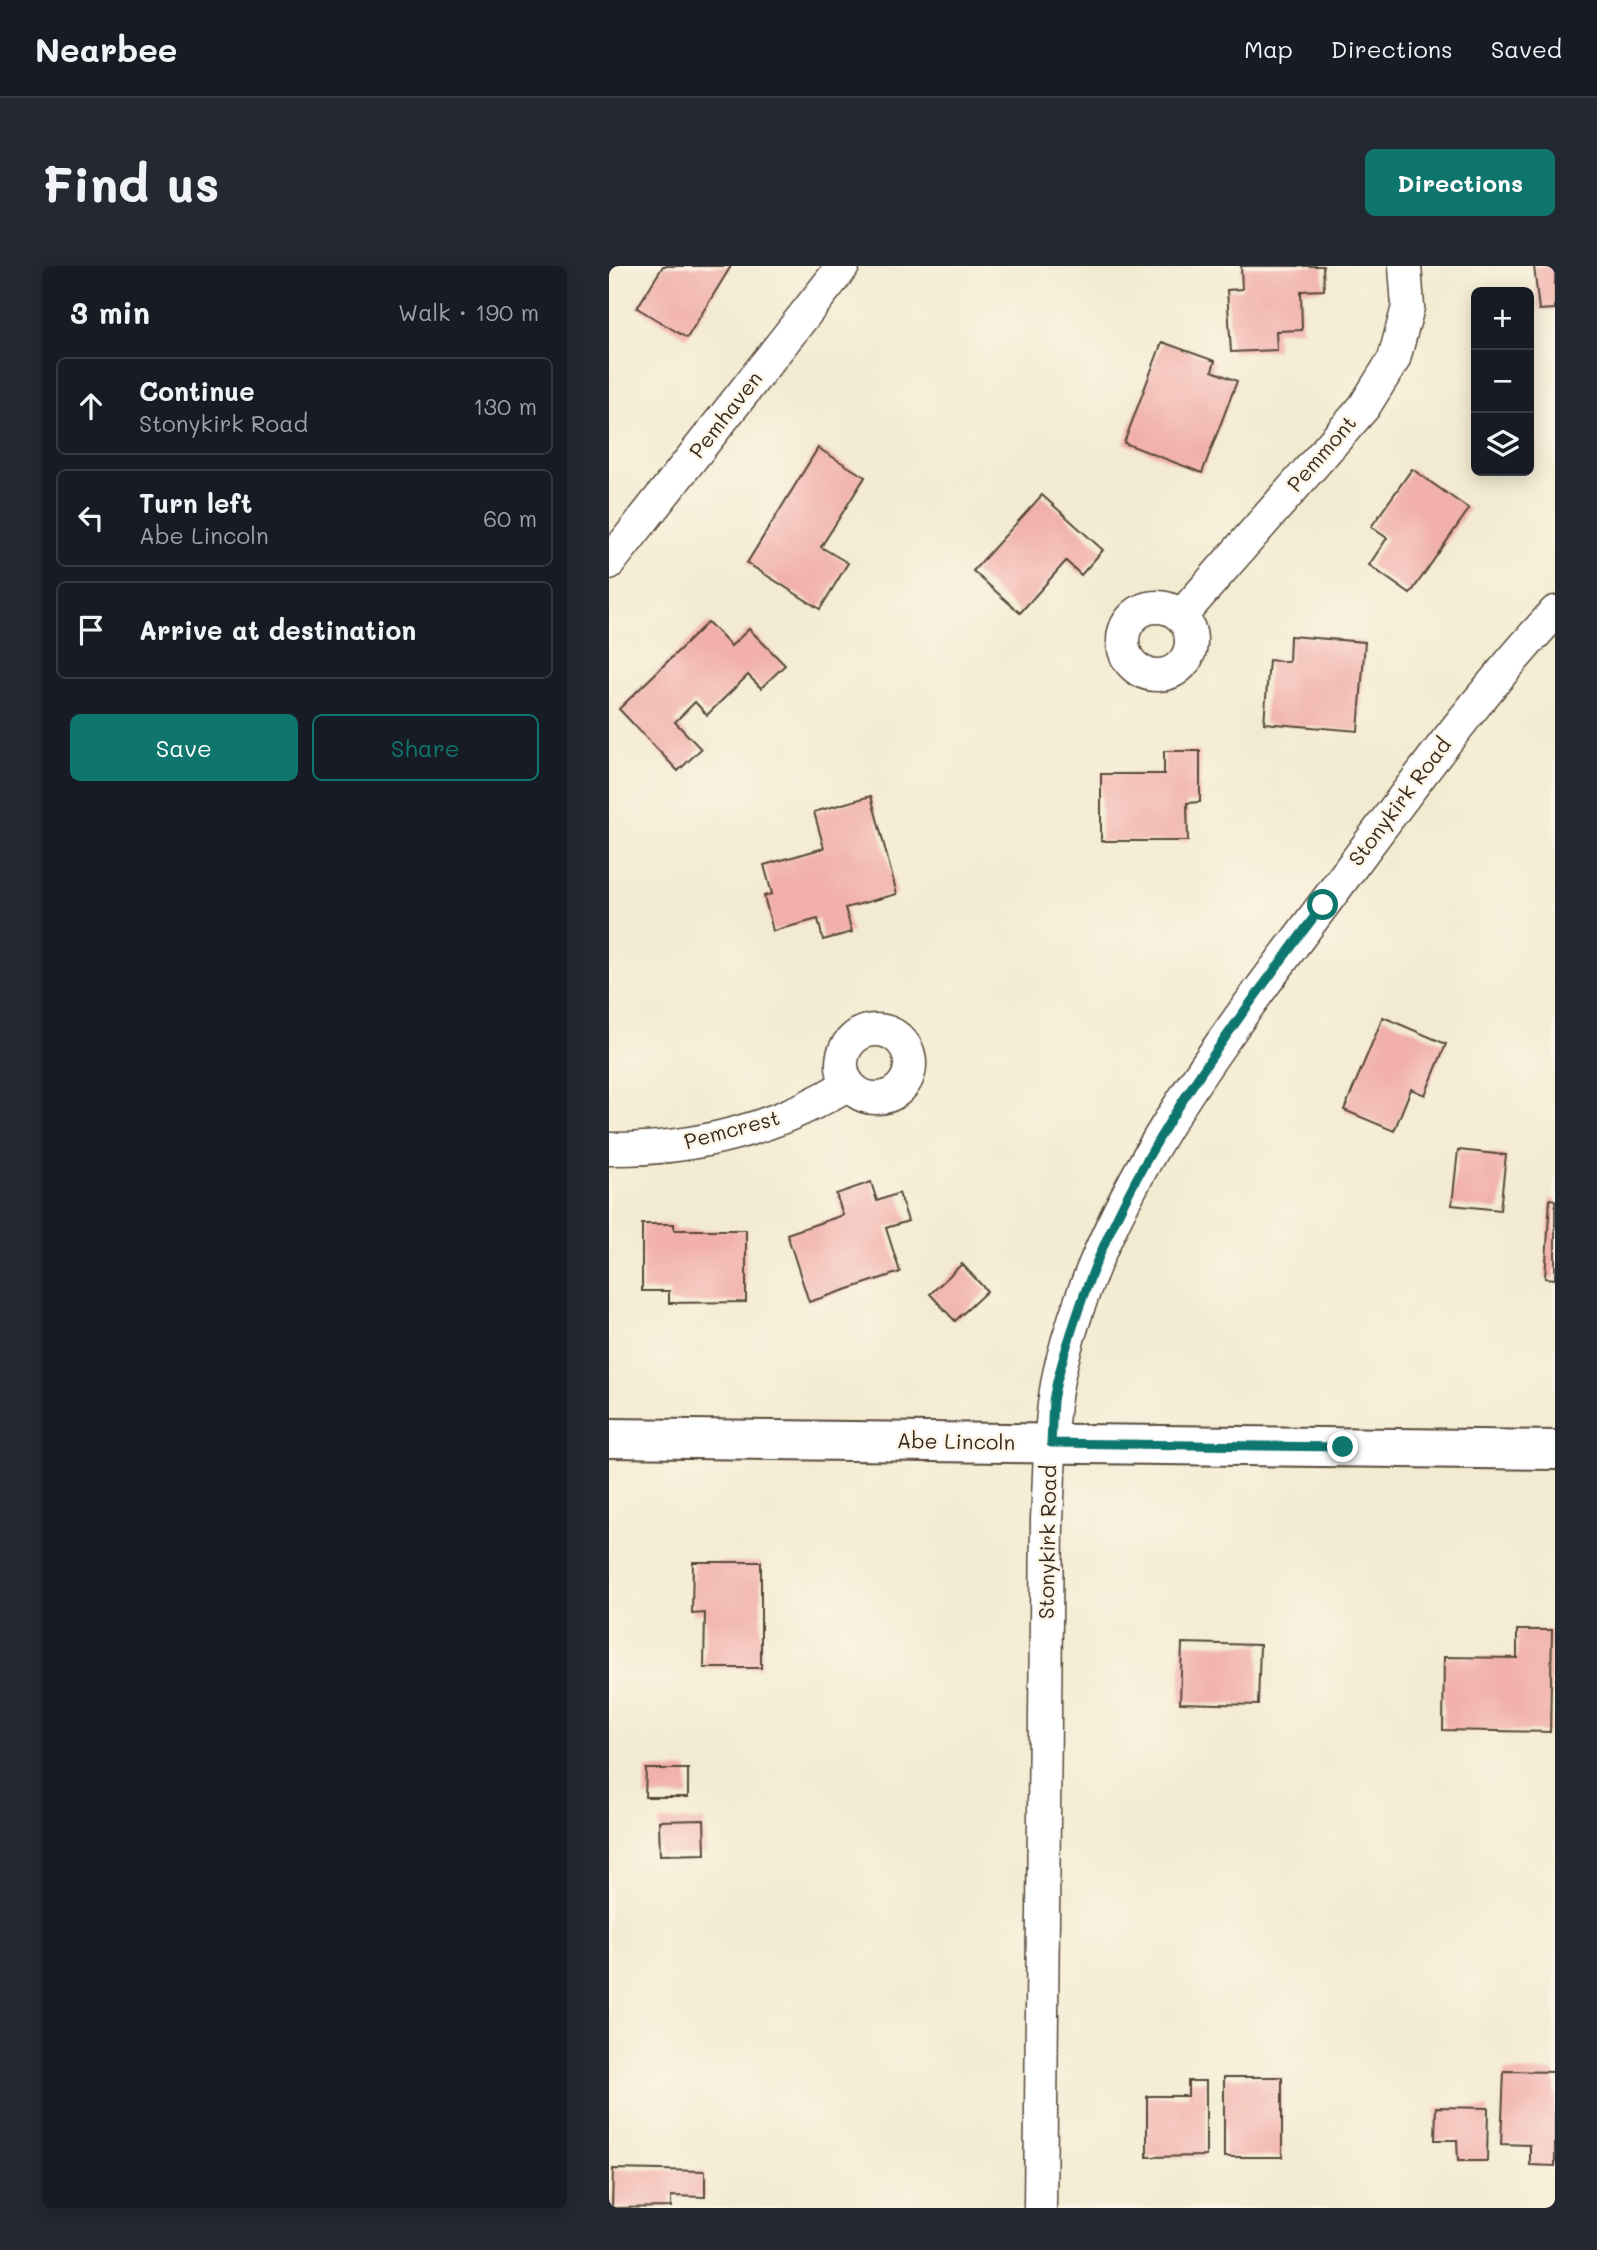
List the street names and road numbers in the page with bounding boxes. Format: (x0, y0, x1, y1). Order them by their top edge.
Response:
street label: Pemhaven (682, 365, 767, 463)
street label: Pemmont (1280, 409, 1361, 497)
street label: Stonykirk Road (1342, 731, 1456, 871)
street label: Pemcrest (681, 1103, 782, 1154)
street label: Abe Lincoln (897, 1426, 1015, 1455)
street label: Stonykirk Road (1032, 1465, 1061, 1619)

